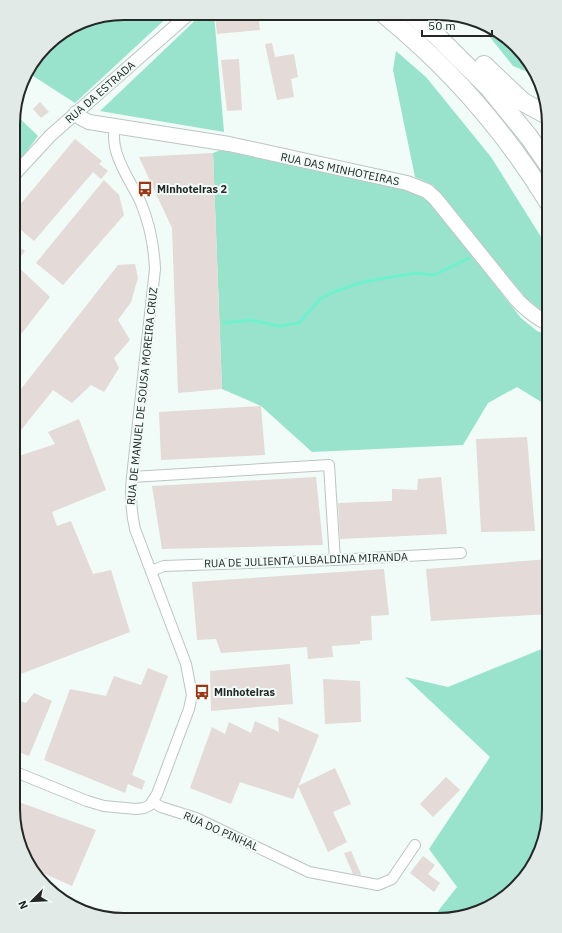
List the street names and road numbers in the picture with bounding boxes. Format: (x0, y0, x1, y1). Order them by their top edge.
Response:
street label: RUA DA ESTRADA (62, 58, 138, 126)
street label: RUA DAS MINHOTEIRAS (279, 150, 401, 188)
street label: RUA DE MANUEL DE SOUSA MOREIRA CRUZ (124, 286, 160, 506)
street label: RUA DE JULIENTA ULBALDINA MIRANDA (204, 549, 408, 571)
street label: RUA DO PINHAL (181, 808, 261, 854)

